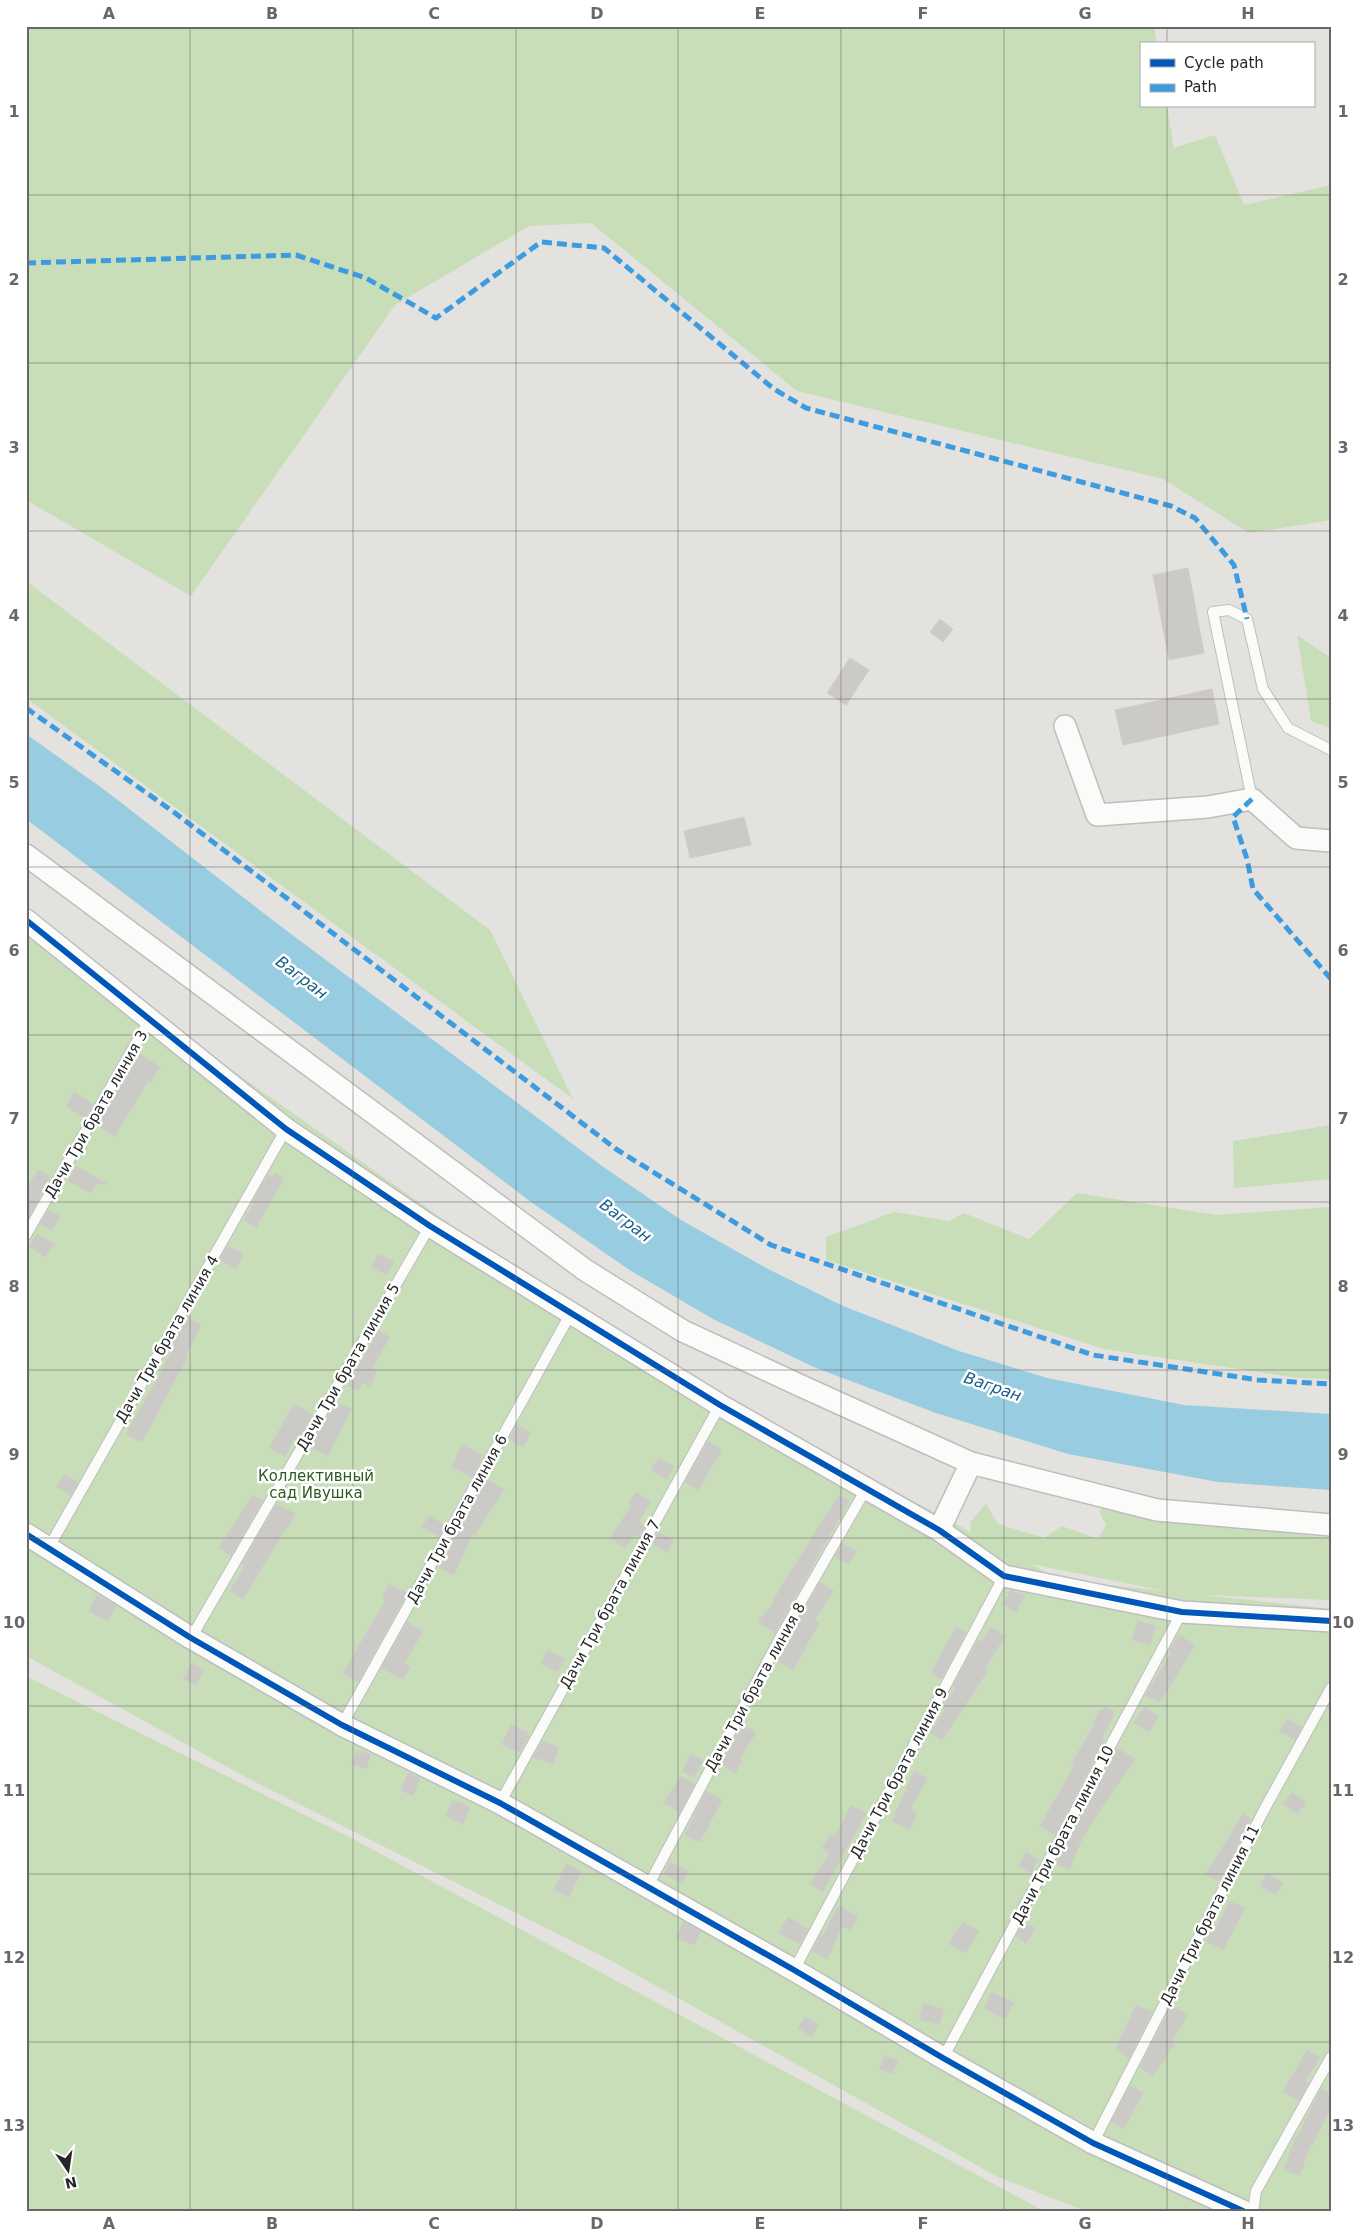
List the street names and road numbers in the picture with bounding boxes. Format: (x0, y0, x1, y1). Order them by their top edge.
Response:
street label: Дачи Три брата линия 3 (41, 1027, 151, 1201)
street label: Дачи Три брата линия 4 (112, 1252, 222, 1426)
street label: Дачи Три брата линия 5 (293, 1280, 403, 1454)
street label: Дачи Три брата линия 6 (403, 1431, 511, 1607)
street label: Дачи Три брата линия 7 (556, 1516, 664, 1692)
street label: Дачи Три брата линия 8 (701, 1599, 809, 1775)
street label: Дачи Три брата линия 9 (846, 1685, 952, 1861)
street label: Дачи Три брата линия 10 (1008, 1743, 1118, 1927)
street label: Дачи Три брата линия 11 (1157, 1822, 1263, 2008)

